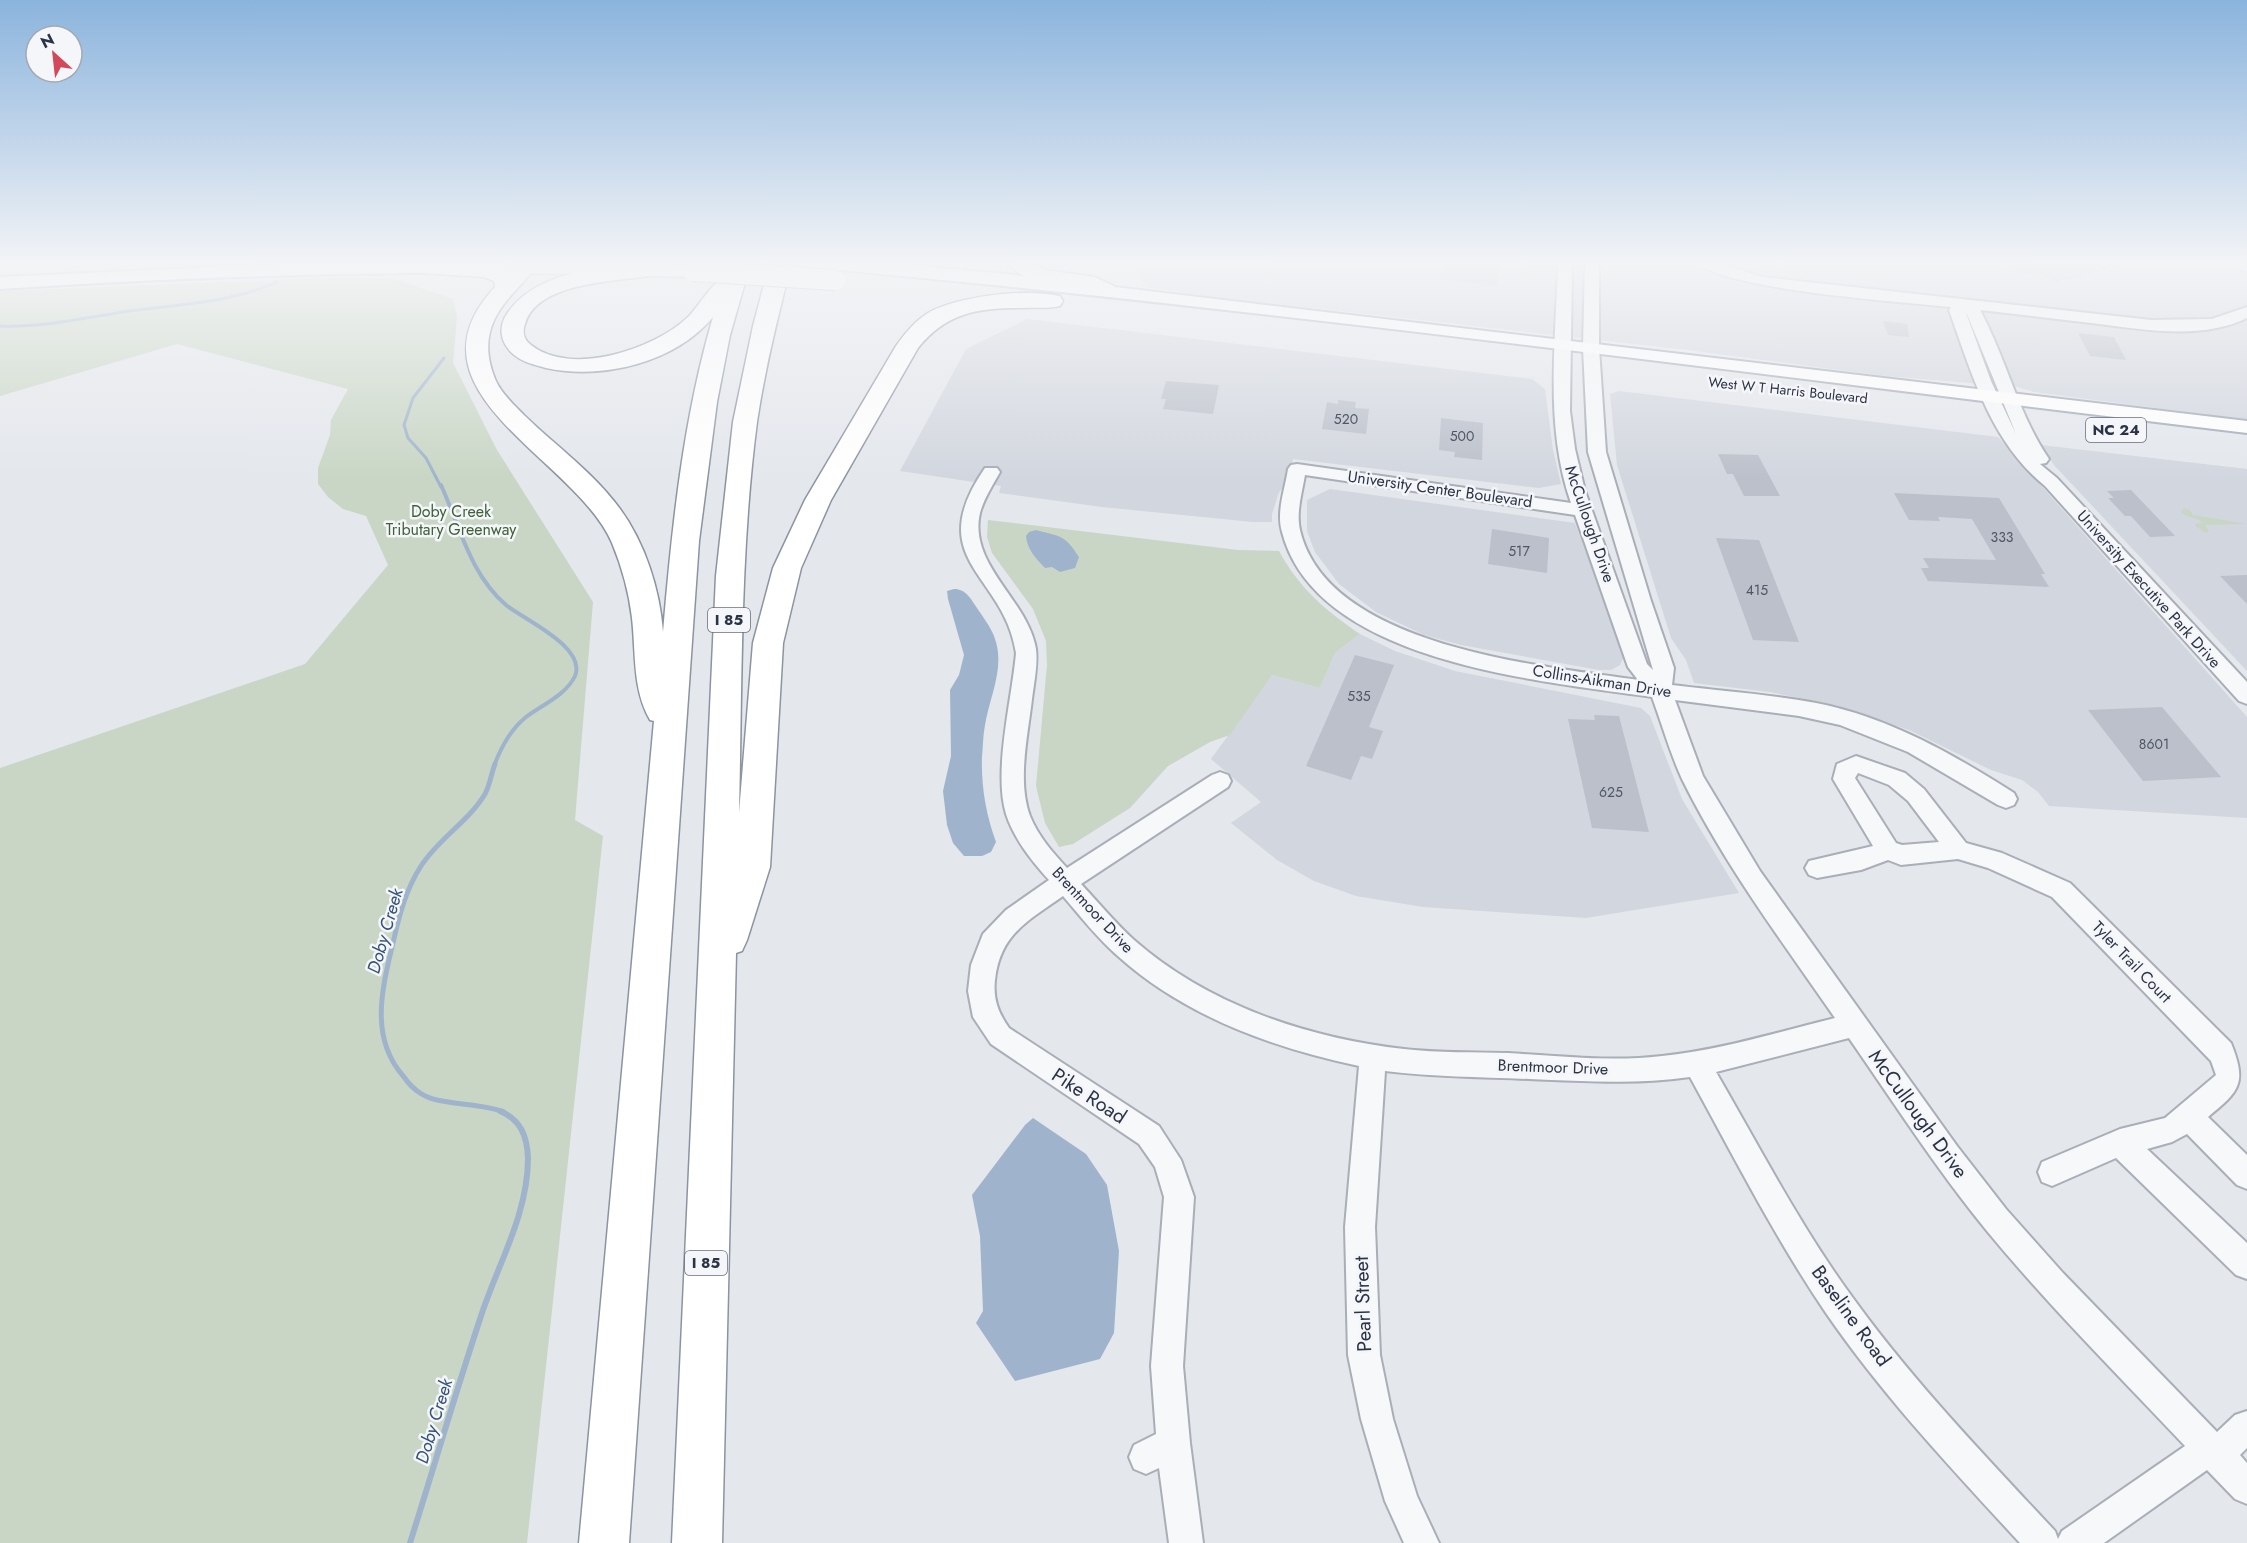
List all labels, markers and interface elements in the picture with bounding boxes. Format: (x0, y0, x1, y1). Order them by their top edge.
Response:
north arrow (24, 24, 84, 84)
text: N (37, 28, 58, 54)
street label: West W T Harris Boulevard (1707, 372, 1869, 408)
house number: 520 (1334, 409, 1358, 429)
road number: NC 24 (2086, 418, 2146, 442)
house number: 500 (1450, 426, 1474, 446)
street label: McCullough Drive (1559, 462, 1621, 586)
street label: University Center Boulevard (1346, 465, 1534, 513)
park label: Doby Creek Tributary Greenway (386, 500, 517, 541)
street label: University Executive Park Drive (2072, 505, 2226, 673)
house number: 333 (1991, 527, 2014, 547)
house number: 517 (1508, 541, 1530, 561)
house number: 415 (1746, 580, 1768, 600)
road number: I 85 (708, 608, 750, 632)
street label: Collins-Aikman Drive (1531, 659, 1673, 703)
house number: 535 (1347, 686, 1371, 706)
house number: 8601 (2139, 734, 2169, 754)
house number: 625 (1599, 782, 1623, 802)
street label: Brentmoor Drive (1047, 862, 1139, 958)
water label: Doby Creek (360, 884, 410, 977)
street label: Tyler Trail Court (2087, 916, 2177, 1008)
street label: McCullough Drive (1861, 1044, 1975, 1184)
street label: Brentmoor Drive (1497, 1054, 1609, 1080)
street label: Pike Road (1046, 1061, 1132, 1131)
road number: I 85 (685, 1251, 727, 1275)
street label: Pearl Street (1347, 1256, 1379, 1352)
street label: Baseline Road (1804, 1259, 1898, 1373)
water label: Doby Creek (409, 1374, 460, 1467)

